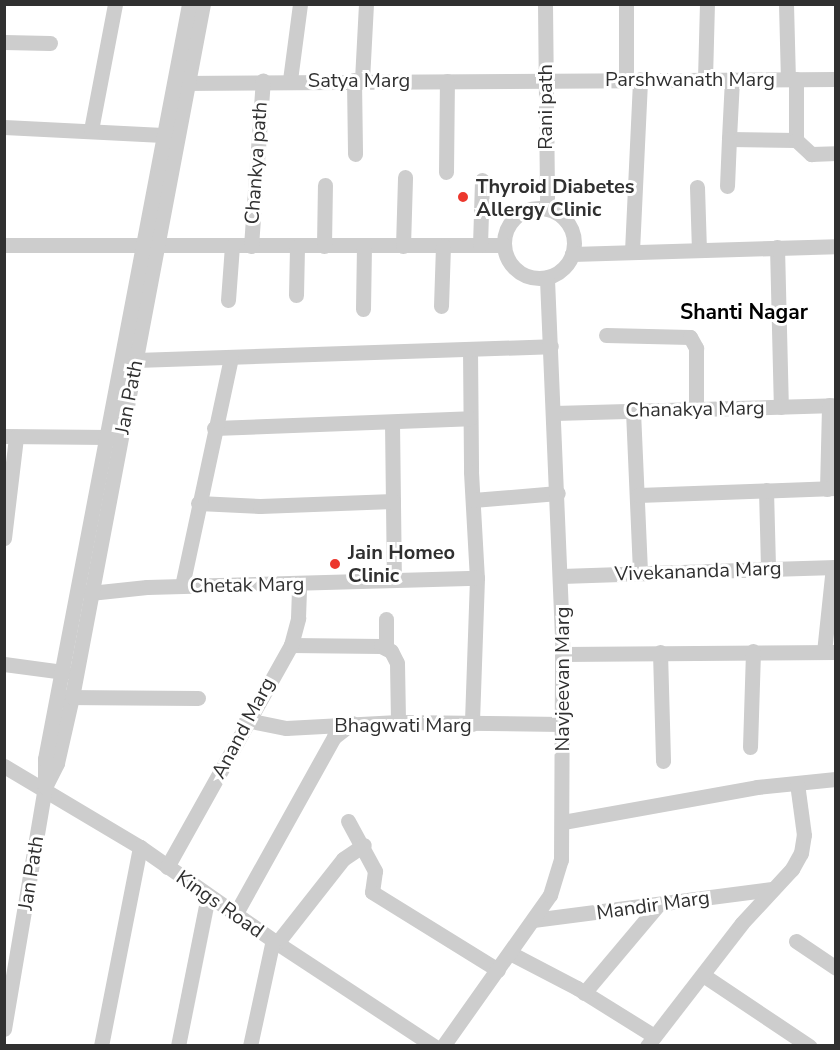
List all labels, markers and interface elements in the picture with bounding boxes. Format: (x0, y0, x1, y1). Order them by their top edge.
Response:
street label: Rani path (533, 64, 557, 150)
street label: Parshwanath Marg (605, 67, 775, 91)
street label: Satya Marg (308, 68, 410, 92)
street label: Chankya path (240, 101, 272, 225)
place label: Thyroid Diabetes Allergy Clinic (476, 174, 634, 221)
marker: Thyroid Diabetes Allergy Clinic (454, 188, 472, 206)
district label: Shanti Nagar (680, 299, 808, 325)
street label: Jan Path (110, 358, 148, 436)
street label: Chanakya Marg (625, 396, 765, 422)
place label: Jain Homeo Clinic (348, 540, 455, 587)
marker: Jain Homeo Clinic (326, 555, 344, 573)
street label: Vivekananda Marg (614, 556, 782, 586)
street label: Chetak Marg (189, 572, 305, 598)
street label: Navjeevan Marg (550, 606, 574, 752)
street label: Anand Marg (206, 673, 280, 783)
street label: Bhagwati Marg (334, 713, 472, 737)
street label: Jan Path (13, 834, 49, 912)
street label: Kings Road (172, 865, 268, 943)
street label: Mandir Marg (595, 885, 711, 925)

